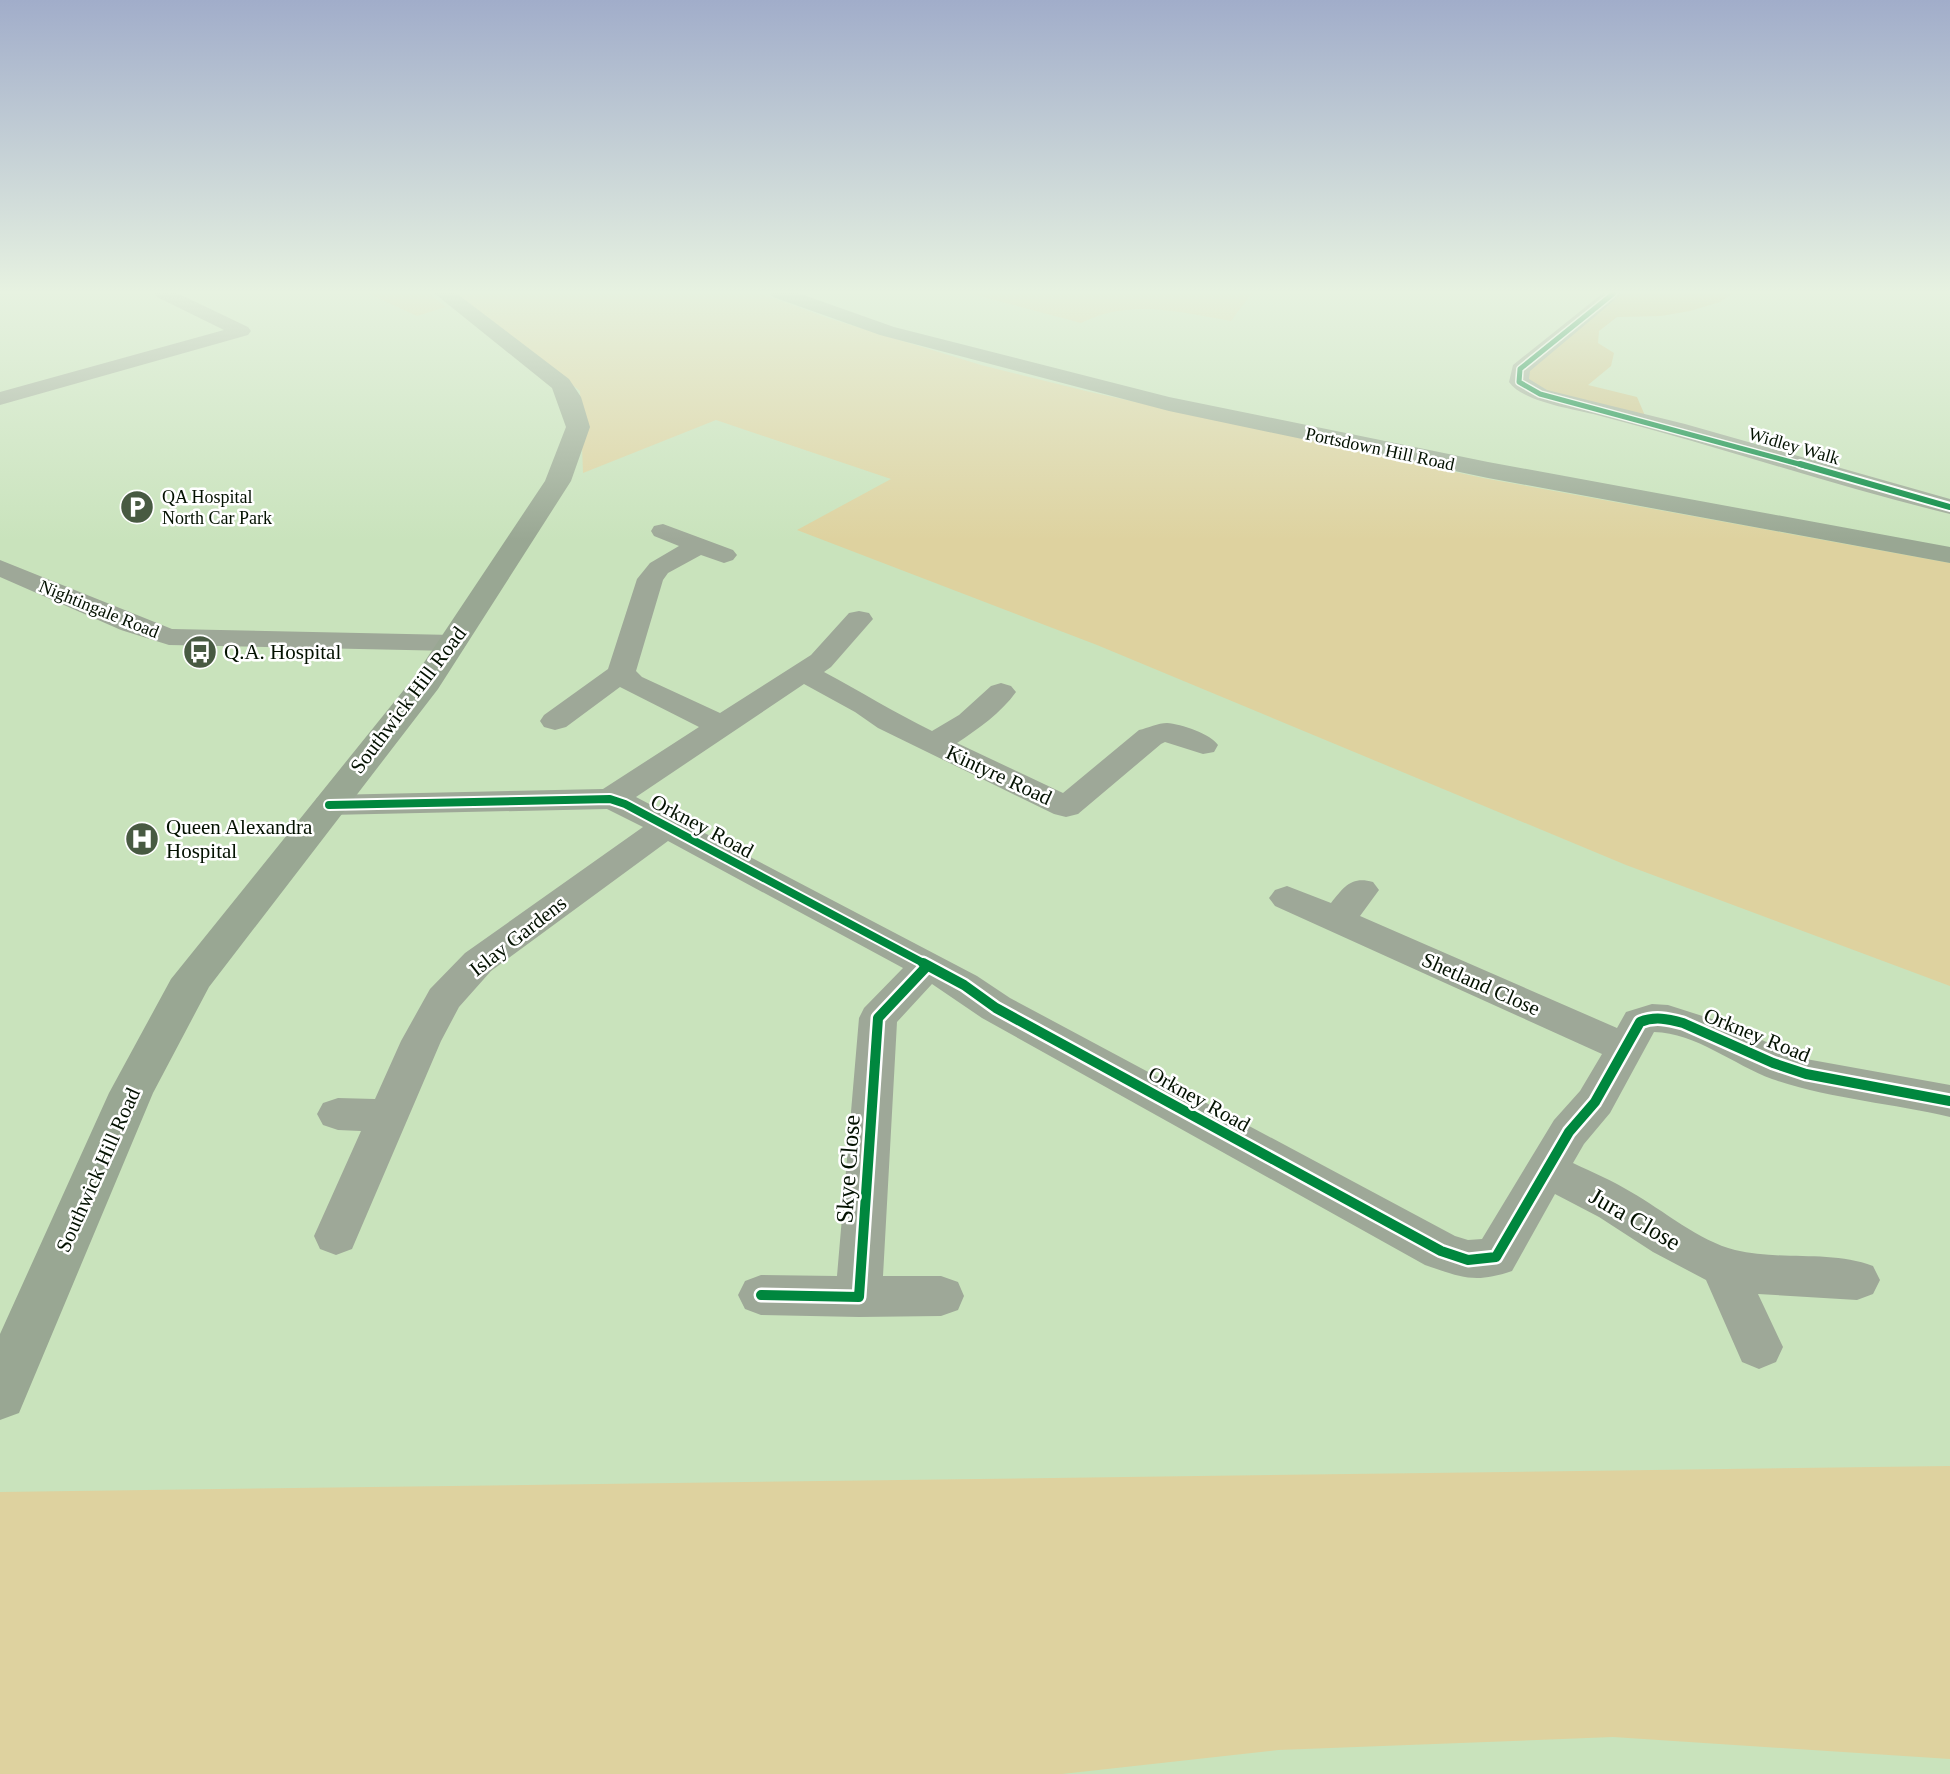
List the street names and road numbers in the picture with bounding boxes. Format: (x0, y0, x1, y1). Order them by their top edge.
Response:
street label: Portsdown Hill Road (1304, 423, 1456, 475)
street label: Widley Walk (1746, 423, 1842, 469)
street label: Nightingale Road (36, 576, 162, 642)
street label: Southwick Hill Road (345, 622, 471, 778)
street label: Kintyre Road (942, 740, 1056, 810)
street label: Orkney Road (647, 789, 758, 863)
street label: Islay Gardens (465, 891, 571, 981)
street label: Shetland Close (1418, 947, 1544, 1021)
street label: Orkney Road (1700, 1003, 1814, 1067)
street label: Orkney Road (1144, 1061, 1254, 1137)
street label: Southwick Hill Road (51, 1084, 145, 1256)
street label: Skye Close (831, 1114, 865, 1224)
street label: Jura Close (1585, 1183, 1685, 1255)

